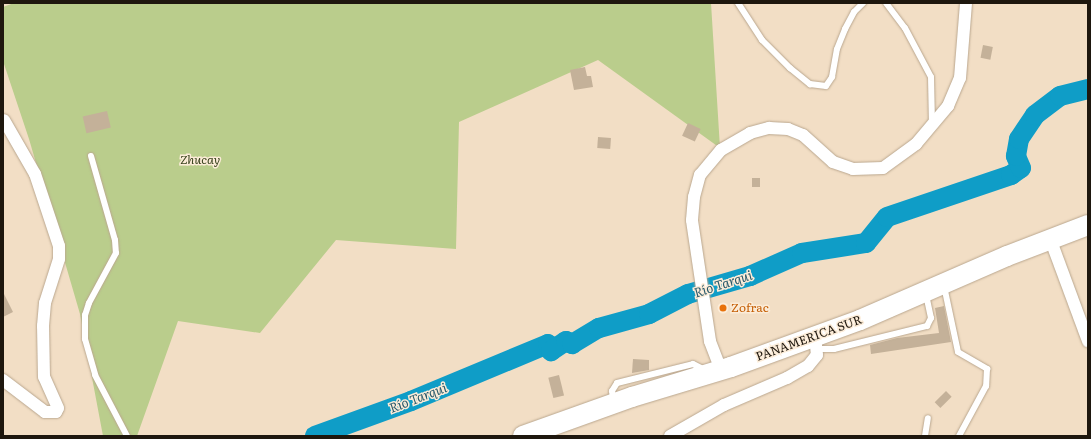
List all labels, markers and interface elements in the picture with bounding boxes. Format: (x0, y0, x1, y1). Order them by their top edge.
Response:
park label: Zhucay (180, 153, 220, 167)
water label: Río Tarqui (692, 267, 754, 301)
place label: Zofrac (731, 301, 769, 315)
marker: Zofrac (718, 303, 728, 313)
street label: PANAMERICA SUR (754, 312, 864, 364)
water label: Río Tarqui (387, 380, 449, 416)

